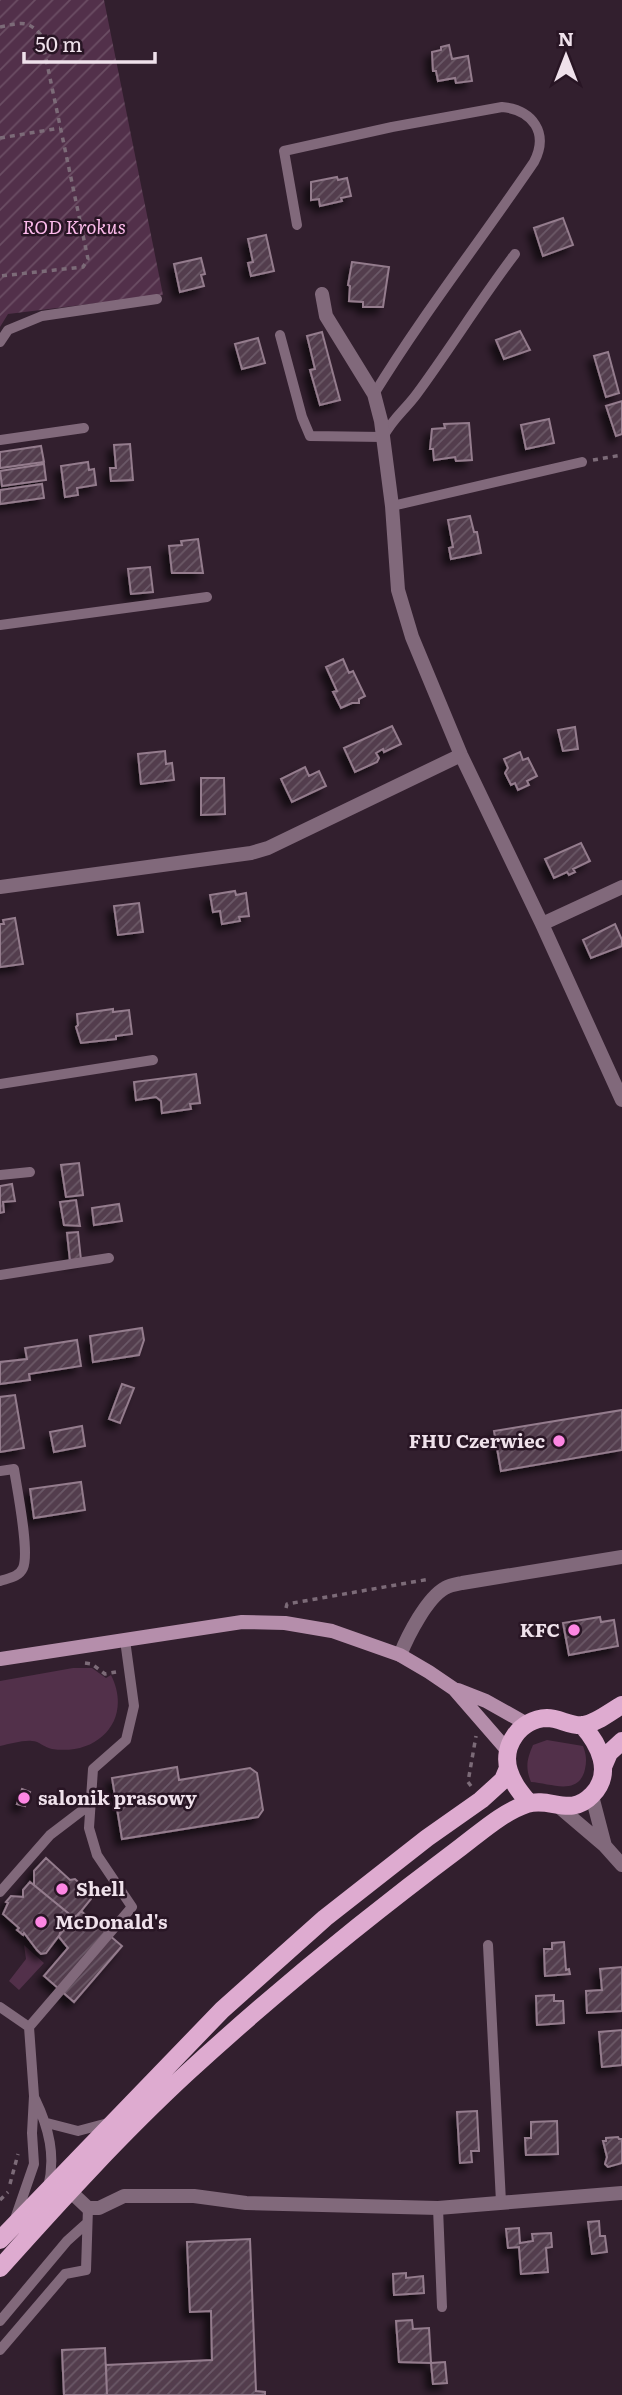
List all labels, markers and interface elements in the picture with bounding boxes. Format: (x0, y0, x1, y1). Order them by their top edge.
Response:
scale bar (24, 21, 156, 65)
north arrow (531, 21, 601, 91)
text: N (558, 24, 574, 52)
text: 50 m (35, 27, 82, 58)
park label: ROD Krokus (22, 212, 126, 240)
place label: FHU Czerwiec (409, 1426, 545, 1454)
marker: FHU Czerwiec (551, 1433, 567, 1449)
place label: KFC (520, 1615, 560, 1643)
marker: KFC (566, 1622, 582, 1638)
place label: salonik prasowy (38, 1783, 197, 1811)
marker: salonik prasowy (16, 1790, 32, 1806)
place label: Shell (76, 1874, 125, 1902)
marker: Shell (54, 1881, 70, 1897)
place label: McDonald's (55, 1907, 167, 1935)
marker: McDonald's (33, 1914, 49, 1930)

